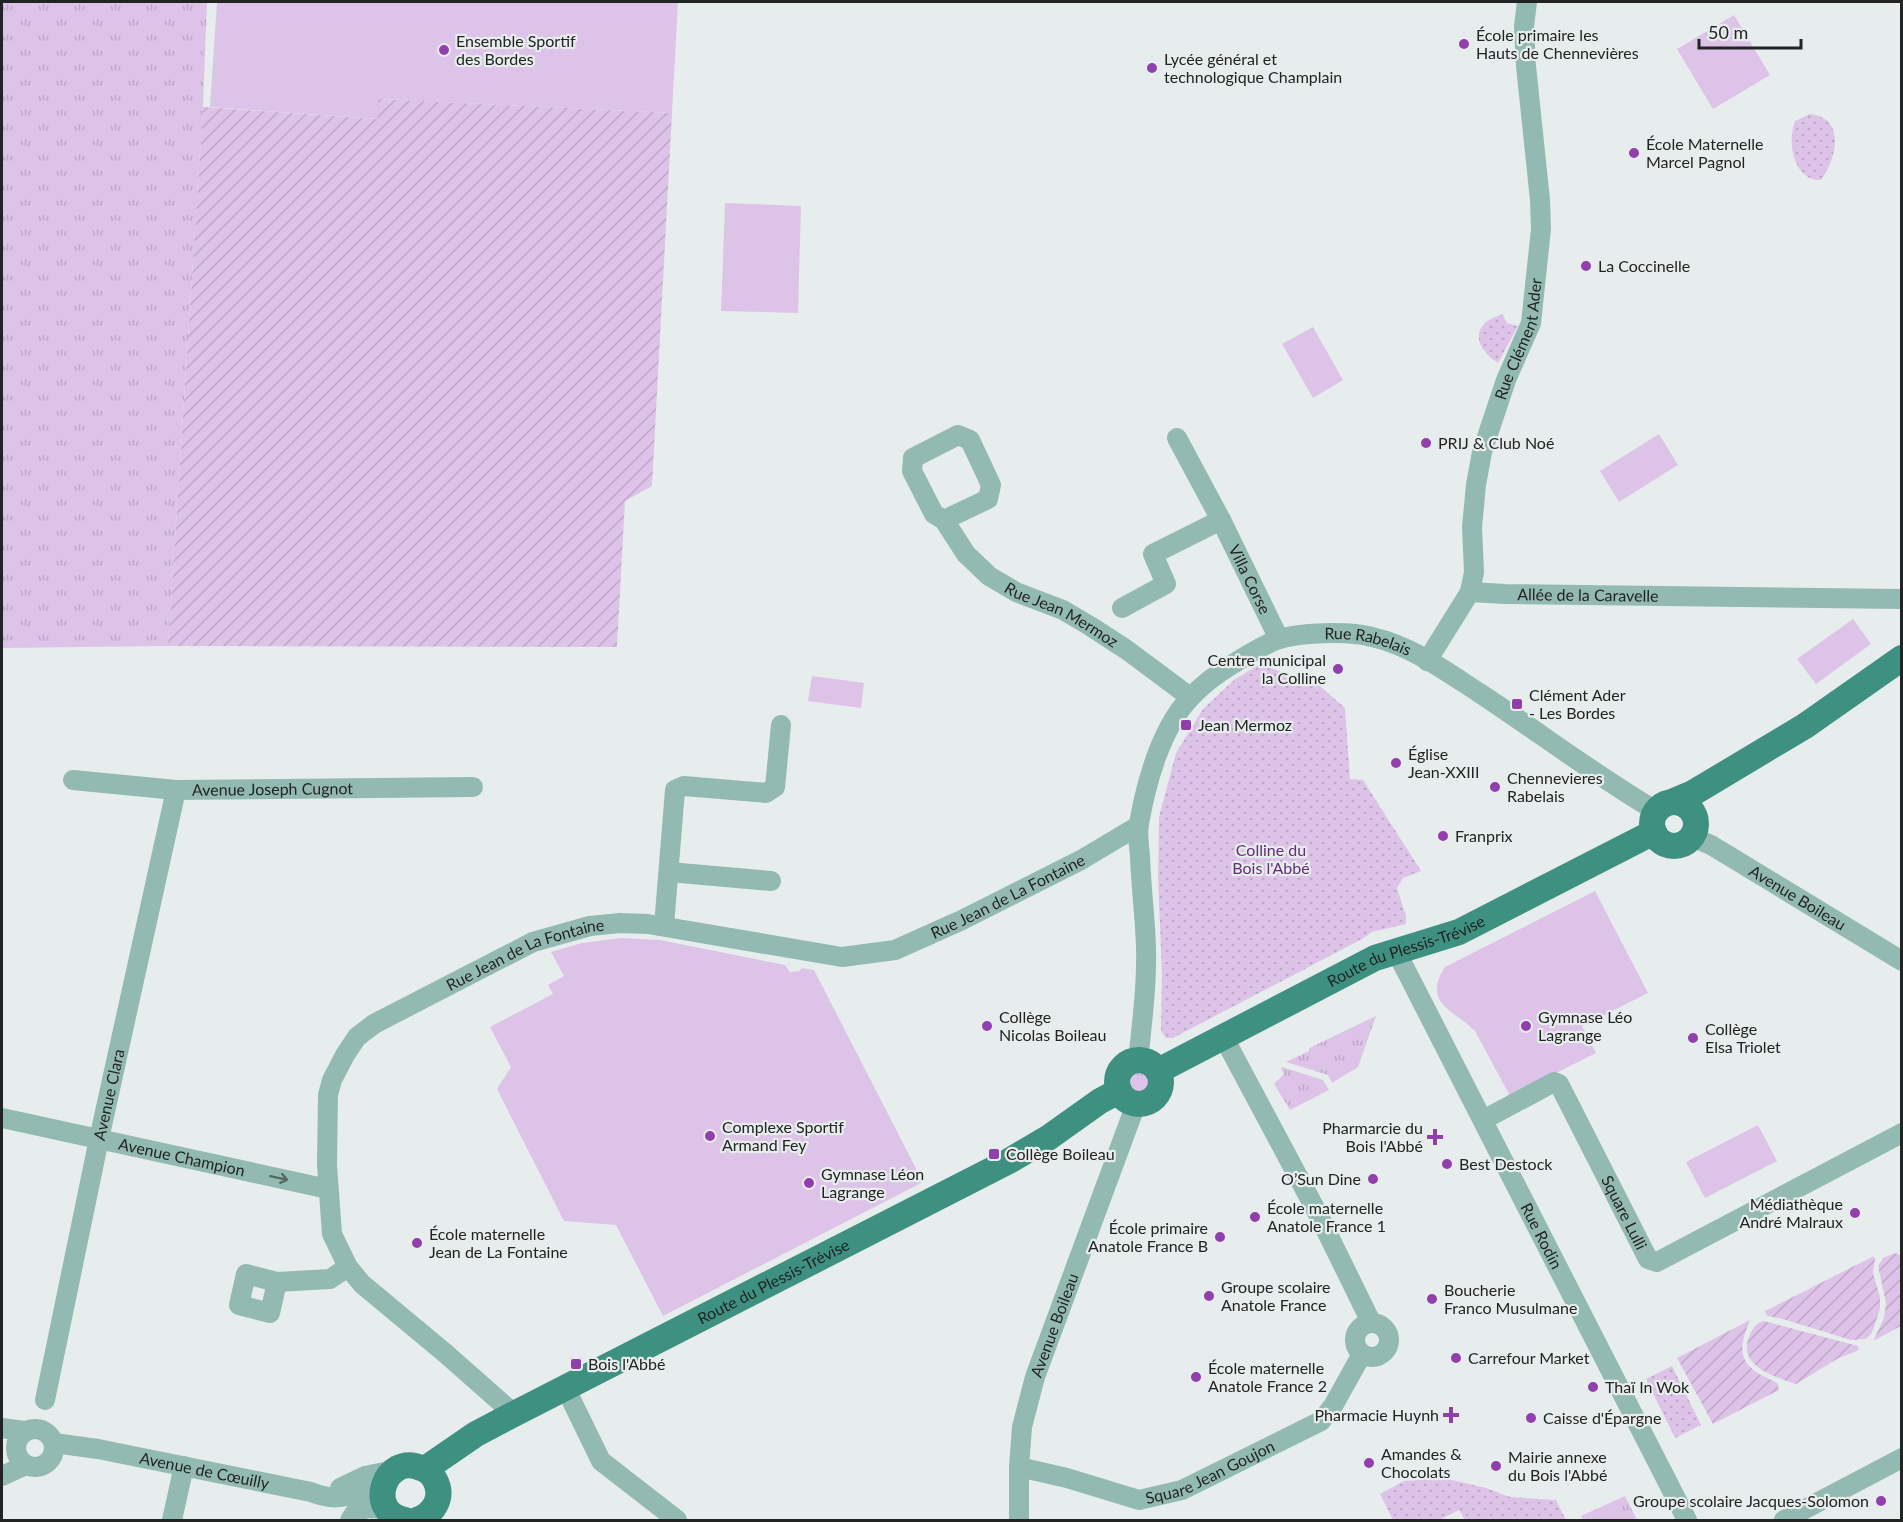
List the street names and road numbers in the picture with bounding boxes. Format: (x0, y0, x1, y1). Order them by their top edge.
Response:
street label: Rue Clément Ader (1490, 277, 1545, 402)
street label: Villa Corse (1225, 541, 1275, 617)
street label: Rue Jean Mermoz (1002, 578, 1122, 651)
street label: Allée de la Caravelle (1517, 584, 1659, 605)
street label: Rue Rabelais (1324, 623, 1415, 659)
street label: Avenue Joseph Cugnot (192, 778, 353, 799)
street label: Rue Jean de La Fontaine (927, 850, 1088, 942)
street label: Avenue Boileau (1746, 861, 1850, 934)
street label: Route du Plessis-Trévise (1324, 911, 1488, 990)
street label: Rue Jean de La Fontaine (443, 915, 605, 994)
street label: Avenue Clara (89, 1047, 128, 1142)
street label: Avenue Champion (117, 1134, 247, 1180)
street label: Square Lulli (1598, 1172, 1652, 1252)
street label: Rue Rodin (1517, 1200, 1567, 1272)
street label: Route du Plessis-Trévise (694, 1234, 852, 1328)
street label: Avenue Boileau (1026, 1270, 1082, 1380)
street label: Square Jean Goujon (1143, 1436, 1277, 1507)
street label: Avenue de Cœuilly (138, 1448, 272, 1492)

